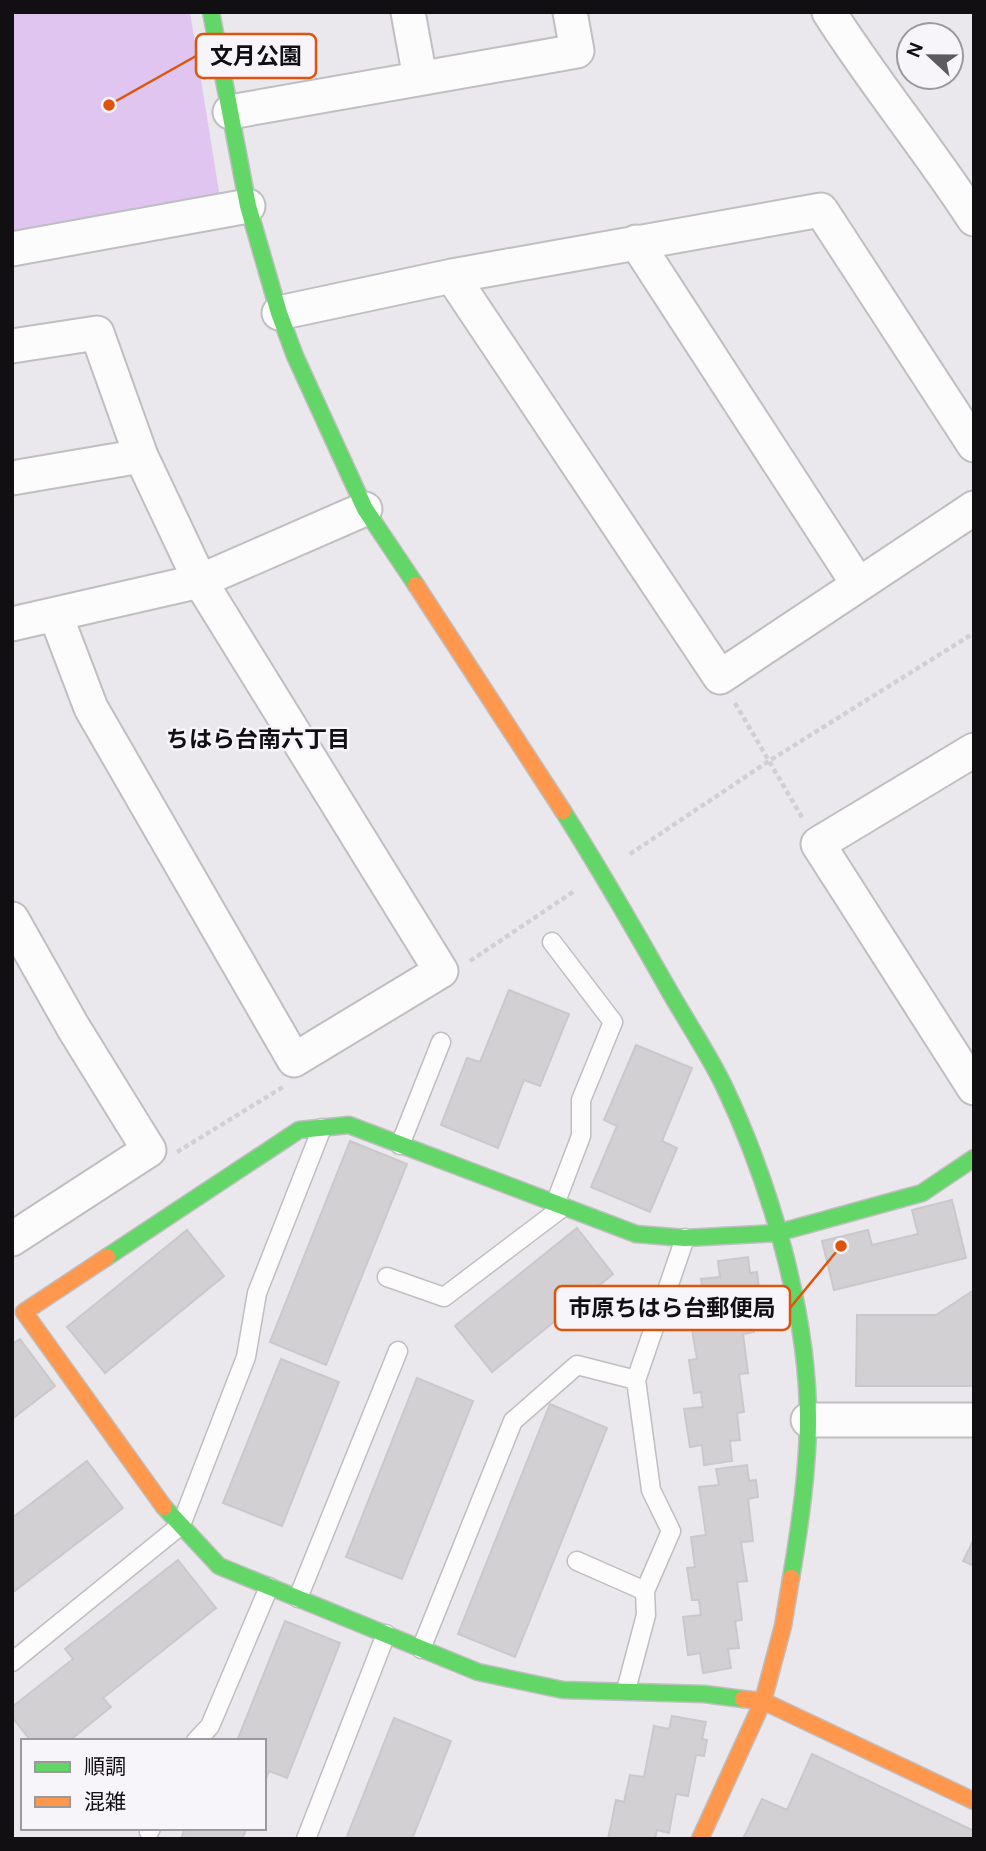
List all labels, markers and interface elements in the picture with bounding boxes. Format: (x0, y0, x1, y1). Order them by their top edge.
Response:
north arrow (895, 21, 965, 91)
callout: 文月公園 (196, 34, 316, 78)
text: N (901, 39, 929, 61)
text: 文月公園 (210, 41, 302, 71)
district label: ちはら台南六丁目 (166, 724, 350, 754)
callout: 市原ちはら台郵便局 (555, 1286, 790, 1330)
text: 市原ちはら台郵便局 (569, 1293, 776, 1323)
legend (21, 1739, 266, 1830)
text: 順調 (84, 1753, 126, 1781)
text: 混雑 (84, 1788, 126, 1816)

